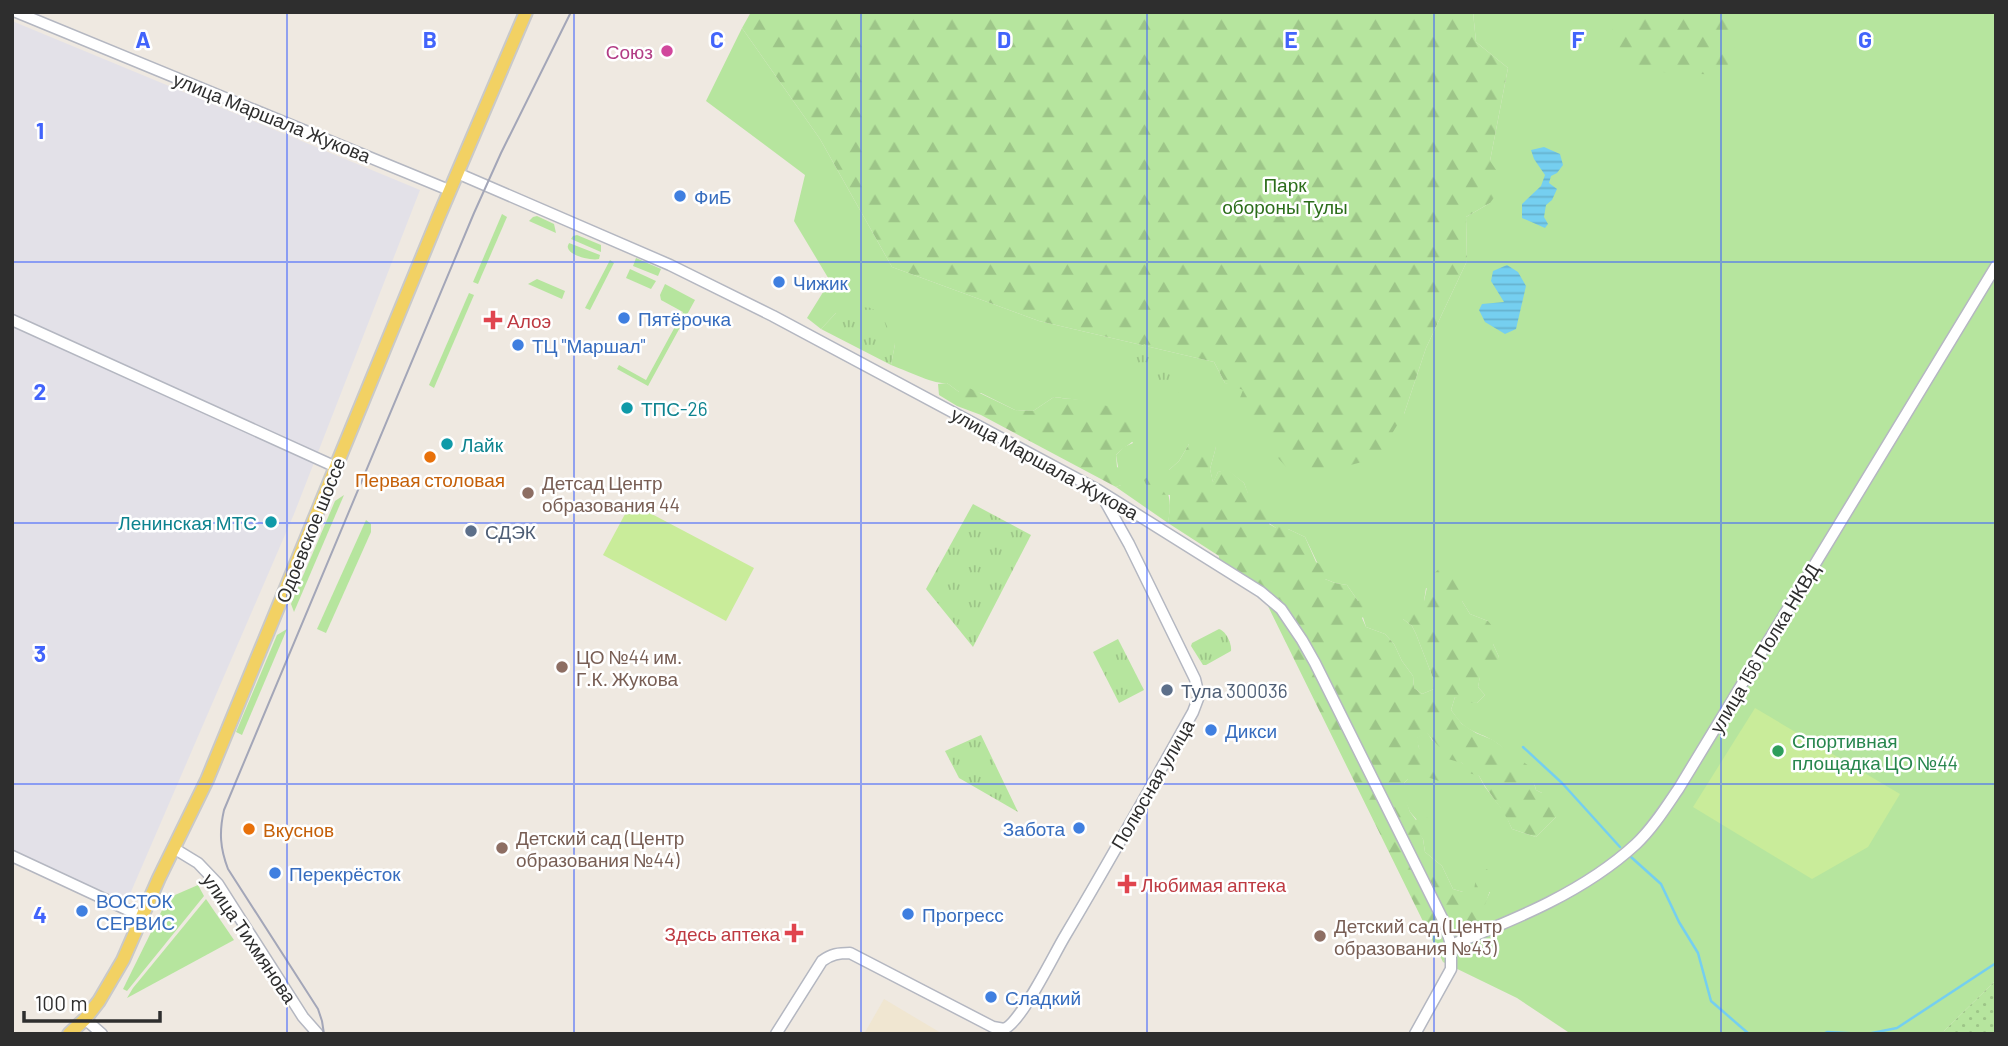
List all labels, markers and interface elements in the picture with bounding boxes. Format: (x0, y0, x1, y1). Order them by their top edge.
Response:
text: A (135, 25, 151, 53)
text: B (423, 25, 437, 53)
text: C (710, 25, 724, 53)
text: D (997, 25, 1011, 53)
text: E (1284, 25, 1298, 53)
text: F (1572, 25, 1585, 53)
text: G (1858, 25, 1872, 53)
place label: Союз (606, 40, 653, 63)
marker: Союз (659, 43, 675, 59)
street label: улица Маршала Жукова (170, 67, 374, 167)
text: 1 (36, 116, 44, 144)
park label: Парк обороны Тулы (1222, 173, 1348, 218)
place label: ФиБ (694, 185, 732, 208)
marker: ФиБ (672, 188, 688, 204)
place label: Чижик (793, 271, 849, 294)
marker: Чижик (771, 274, 787, 290)
place label: Пятёрочка (638, 307, 732, 330)
place label: Алоэ (507, 309, 551, 332)
marker: Пятёрочка (616, 310, 632, 326)
marker: Алоэ (485, 312, 501, 328)
place label: ТЦ "Маршал" (532, 334, 646, 357)
marker: ТЦ "Маршал" (510, 337, 526, 353)
text: 2 (34, 377, 46, 405)
place label: ТПС-26 (641, 397, 707, 420)
marker: ТПС-26 (619, 400, 635, 416)
street label: улица Маршала Жукова (947, 402, 1143, 524)
place label: Лайк (461, 433, 504, 456)
marker: Лайк (439, 436, 455, 452)
marker: Первая столовая (422, 449, 438, 465)
street label: Одоевское шоссе (270, 454, 350, 606)
place label: Первая столовая (355, 468, 505, 491)
place label: Детсад Центр образования 44 (542, 471, 680, 516)
marker: Детсад Центр образования 44 (520, 485, 536, 501)
place label: Ленинская МТС (118, 511, 257, 534)
marker: Ленинская МТС (263, 514, 279, 530)
place label: СДЭК (485, 520, 536, 543)
marker: СДЭК (463, 523, 479, 539)
street label: улица 156 Полка НКВД (1704, 559, 1824, 737)
text: 3 (34, 639, 46, 667)
place label: ЦО №44 им. Г.К. Жукова (576, 645, 682, 690)
marker: ЦО №44 им. Г.К. Жукова (554, 659, 570, 675)
place label: Тула 300036 (1181, 679, 1288, 702)
marker: Тула 300036 (1159, 682, 1175, 698)
street label: Полюсная улица (1106, 715, 1199, 853)
place label: Дикси (1225, 719, 1277, 742)
marker: Дикси (1203, 722, 1219, 738)
place label: Спортивная площадка ЦО №44 (1792, 729, 1958, 774)
marker: Спортивная площадка ЦО №44 (1770, 743, 1786, 759)
place label: Забота (1003, 817, 1065, 840)
place label: Вкуснов (263, 818, 334, 841)
marker: Забота (1071, 820, 1087, 836)
marker: Вкуснов (241, 821, 257, 837)
place label: Детский сад (Центр образования №44) (516, 826, 684, 871)
marker: Детский сад (Центр образования №44) (494, 840, 510, 856)
place label: Перекрёсток (289, 862, 401, 885)
marker: Перекрёсток (267, 865, 283, 881)
street label: улица Тихмянова (198, 869, 302, 1008)
place label: Любимая аптека (1141, 873, 1287, 896)
marker: Любимая аптека (1119, 876, 1135, 892)
place label: ВОСТОК СЕРВИС (96, 889, 175, 934)
text: 4 (33, 900, 47, 928)
marker: ВОСТОК СЕРВИС (74, 903, 90, 919)
place label: Прогресс (922, 903, 1004, 926)
marker: Прогресс (900, 906, 916, 922)
place label: Детский сад (Центр образования №43) (1334, 914, 1502, 959)
place label: Здесь аптека (664, 922, 780, 945)
marker: Здесь аптека (786, 925, 802, 941)
marker: Детский сад (Центр образования №43) (1312, 928, 1328, 944)
scale bar (24, 979, 161, 1023)
place label: Сладкий (1005, 986, 1081, 1009)
marker: Сладкий (983, 989, 999, 1005)
text: 100 m (35, 990, 88, 1015)

